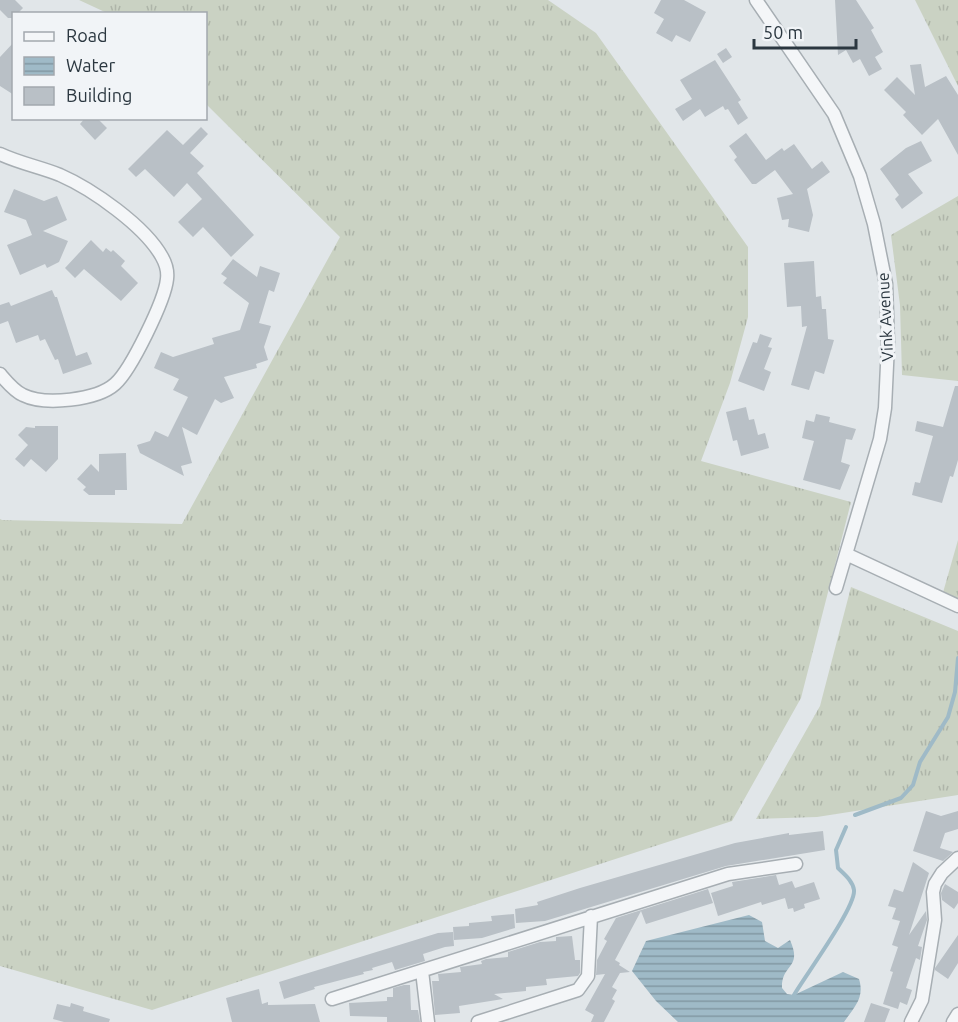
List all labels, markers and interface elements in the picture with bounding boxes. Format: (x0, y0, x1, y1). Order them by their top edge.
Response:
legend (12, 12, 207, 120)
scale bar (754, 12, 856, 50)
text: 50 m (763, 22, 803, 42)
text: Road (66, 25, 108, 45)
text: Water (66, 55, 116, 75)
text: Building (66, 85, 132, 105)
street label: Vink Avenue (874, 272, 896, 362)

